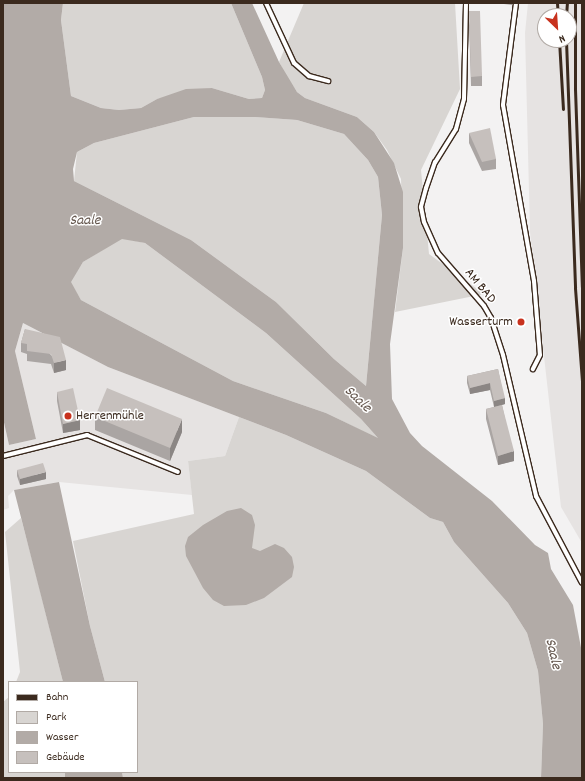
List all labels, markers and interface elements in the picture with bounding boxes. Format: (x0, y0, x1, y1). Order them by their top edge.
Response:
north arrow (537, 8, 577, 48)
text: N (556, 30, 567, 46)
water label: Saale (70, 213, 100, 231)
street label: AM BAD (461, 265, 499, 307)
place label: Wasserturm (449, 314, 513, 330)
marker: Wasserturm (516, 317, 526, 327)
water label: Saale (340, 383, 374, 417)
place label: Herrenmühle (76, 408, 144, 424)
marker: Herrenmühle (63, 411, 73, 421)
water label: Saale (540, 637, 564, 671)
legend (8, 681, 138, 773)
text: Bahn (46, 689, 68, 706)
text: Park (46, 709, 66, 726)
text: Wasser (46, 729, 78, 746)
text: Gebäude (46, 749, 85, 766)

